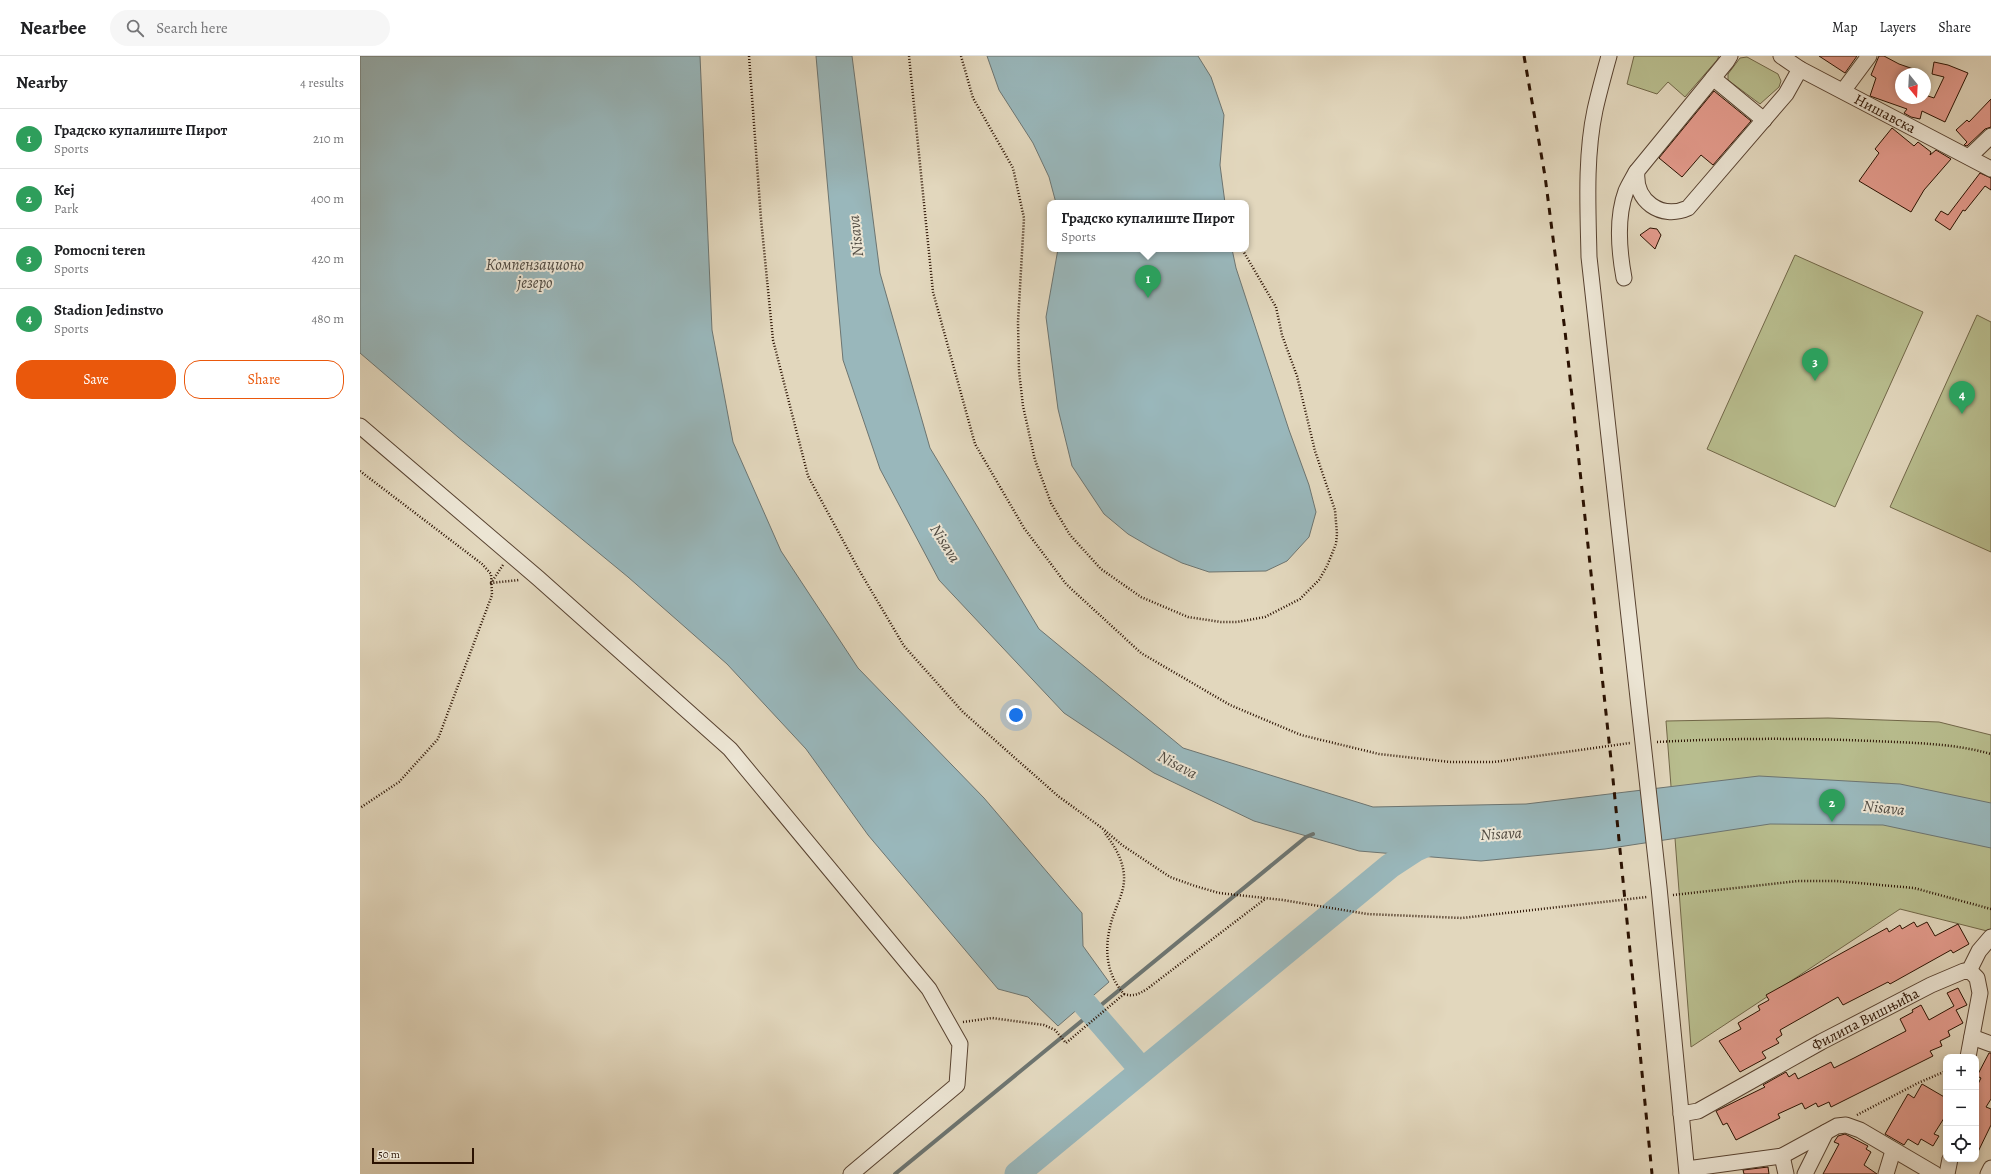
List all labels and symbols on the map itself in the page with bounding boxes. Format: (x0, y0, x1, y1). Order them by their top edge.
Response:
north arrow (1895, 68, 1931, 104)
street label: Нишавска (1851, 89, 1920, 138)
water label: Nisava (843, 213, 869, 258)
water label: Компензационо језеро (486, 254, 584, 294)
pin: 1 (1135, 265, 1161, 298)
pin: 3 (1802, 348, 1828, 381)
pin: 4 (1949, 381, 1975, 414)
water label: Nisava (925, 520, 966, 568)
your location (1006, 705, 1026, 725)
water label: Nisava (1154, 745, 1202, 785)
pin: 2 (1819, 789, 1845, 822)
water label: Nisava (1862, 795, 1906, 821)
water label: Nisava (1480, 822, 1523, 846)
street label: Филипа Вишњића (1808, 983, 1922, 1055)
scale bar (372, 1146, 474, 1165)

